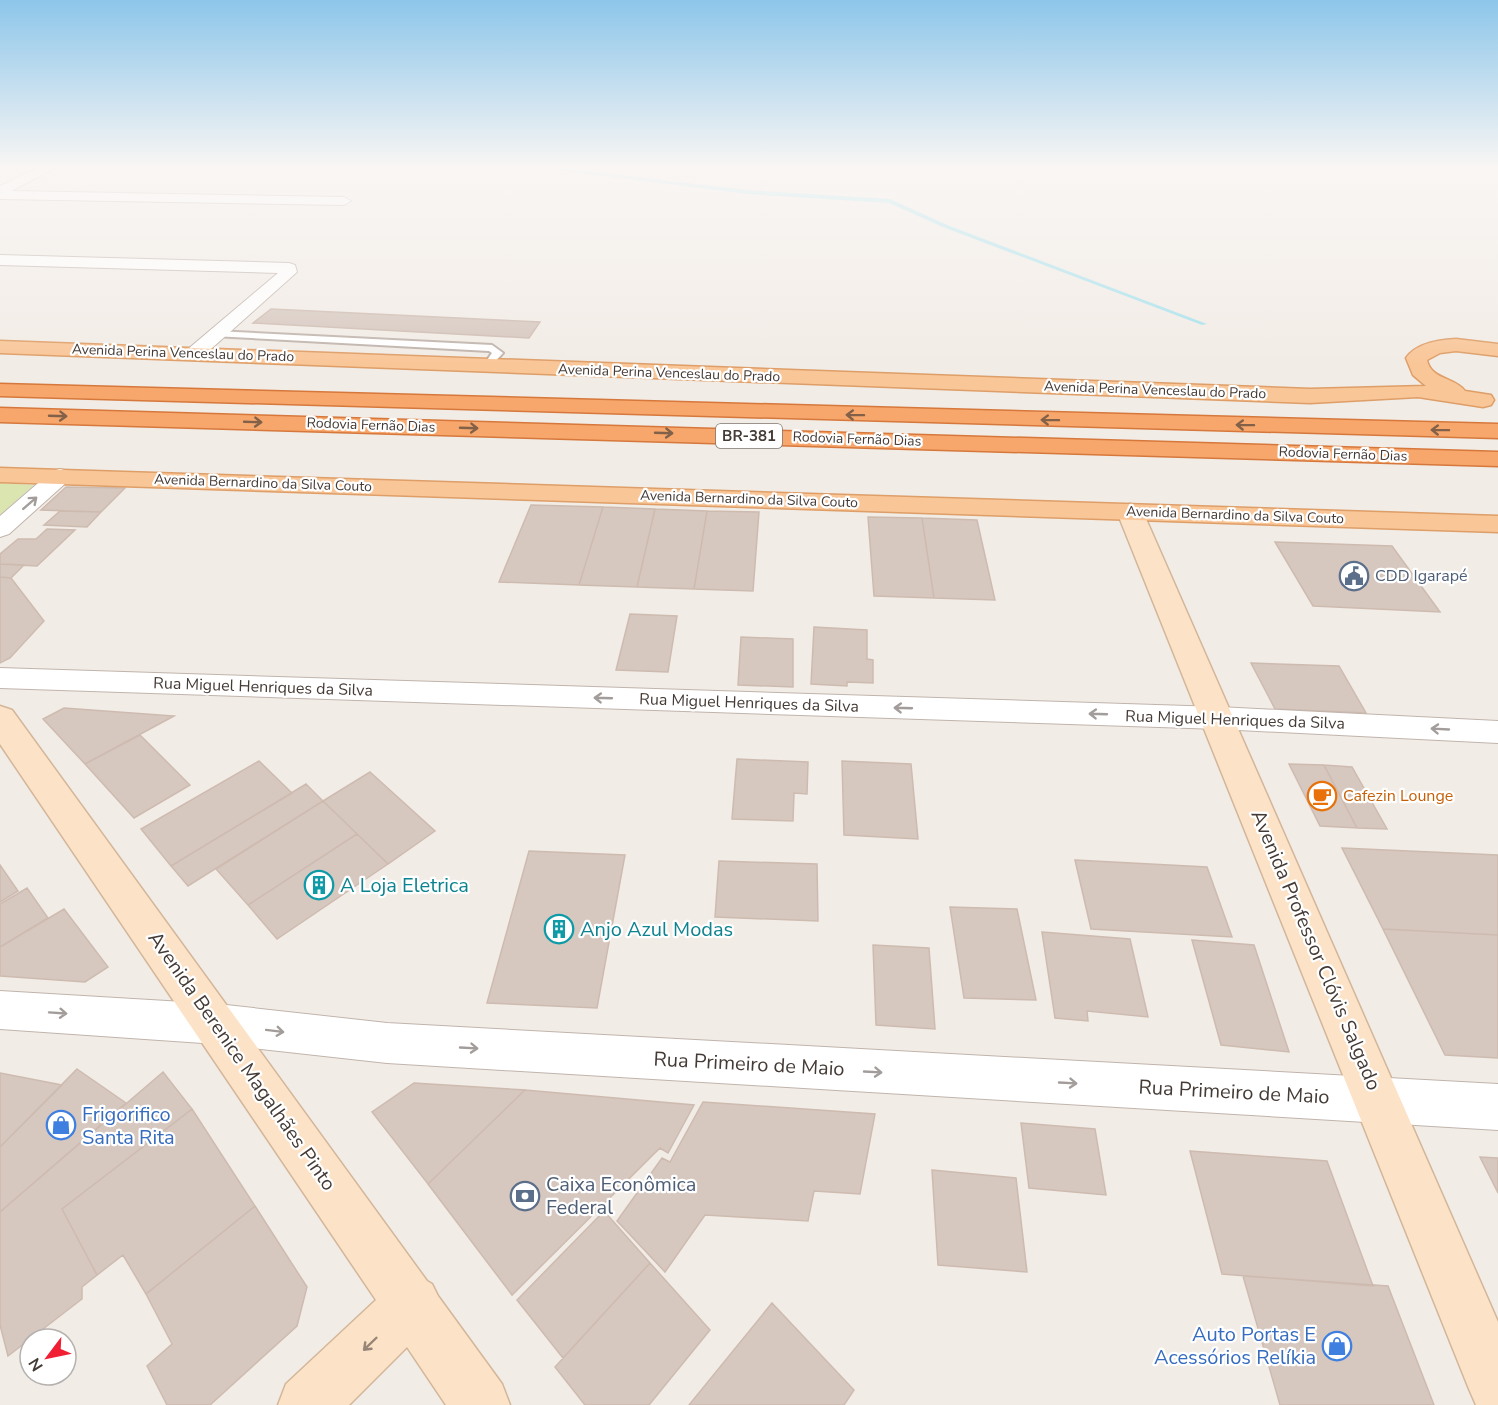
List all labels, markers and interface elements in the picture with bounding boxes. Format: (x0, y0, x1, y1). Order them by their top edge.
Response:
street label: Avenida Perina Venceslau do Prado (72, 340, 295, 366)
street label: Avenida Perina Venceslau do Prado (558, 360, 781, 386)
street label: Avenida Perina Venceslau do Prado (1044, 377, 1267, 403)
one-way arrow (845, 409, 865, 420)
one-way arrow (48, 410, 68, 422)
street label: Rodovia Fernão Dias (306, 413, 436, 437)
one-way arrow (1040, 414, 1060, 425)
one-way arrow (243, 416, 263, 427)
one-way arrow (1235, 419, 1255, 430)
one-way arrow (459, 422, 479, 433)
road number: BR-381 (716, 424, 782, 448)
one-way arrow (1430, 424, 1450, 435)
street label: Rodovia Fernão Dias (792, 427, 922, 451)
one-way arrow (654, 428, 674, 439)
street label: Rodovia Fernão Dias (1278, 442, 1408, 466)
street label: Avenida Bernardino da Silva Couto (154, 470, 372, 496)
street label: Avenida Bernardino da Silva Couto (640, 486, 858, 512)
one-way arrow (22, 496, 37, 510)
street label: Avenida Bernardino da Silva Couto (1126, 502, 1344, 528)
public building icon: CDD Igarapé (1338, 560, 1370, 592)
place label: CDD Igarapé (1375, 565, 1468, 587)
street label: Rua Miguel Henriques da Silva (153, 672, 373, 702)
street label: Rua Miguel Henriques da Silva (639, 688, 859, 718)
one-way arrow (594, 692, 614, 704)
one-way arrow (894, 702, 914, 713)
street label: Rua Miguel Henriques da Silva (1125, 705, 1345, 735)
one-way arrow (1088, 708, 1108, 720)
one-way arrow (1430, 724, 1450, 735)
cafe icon: Cafezin Lounge (1306, 780, 1338, 812)
place label: Cafezin Lounge (1343, 785, 1453, 807)
street label: Avenida Professor Clóvis Salgado (1245, 806, 1387, 1094)
building icon: A Loja Eletrica (303, 869, 335, 901)
place label: A Loja Eletrica (340, 872, 469, 899)
building icon: Anjo Azul Modas (543, 913, 575, 945)
place label: Anjo Azul Modas (580, 916, 733, 943)
street label: Avenida Berenice Magalhães Pinto (142, 926, 342, 1196)
one-way arrow (48, 1008, 68, 1019)
one-way arrow (264, 1025, 284, 1036)
one-way arrow (458, 1043, 478, 1054)
street label: Rua Primeiro de Maio (653, 1046, 845, 1082)
one-way arrow (863, 1066, 883, 1077)
street label: Rua Primeiro de Maio (1138, 1074, 1330, 1110)
one-way arrow (1057, 1077, 1077, 1088)
place label: Frigorifico Santa Rita (82, 1101, 175, 1151)
shop icon: Frigorifico Santa Rita (45, 1109, 77, 1141)
place label: Caixa Econômica Federal (546, 1171, 696, 1221)
bank icon: Caixa Econômica Federal (509, 1180, 541, 1212)
place label: Auto Portas E Acessórios Relíkia (1154, 1321, 1316, 1371)
north arrow (18, 1327, 78, 1387)
shop icon: Auto Portas E Acessórios Relíkia (1321, 1330, 1353, 1362)
one-way arrow (363, 1337, 378, 1351)
text: N (24, 1354, 49, 1375)

